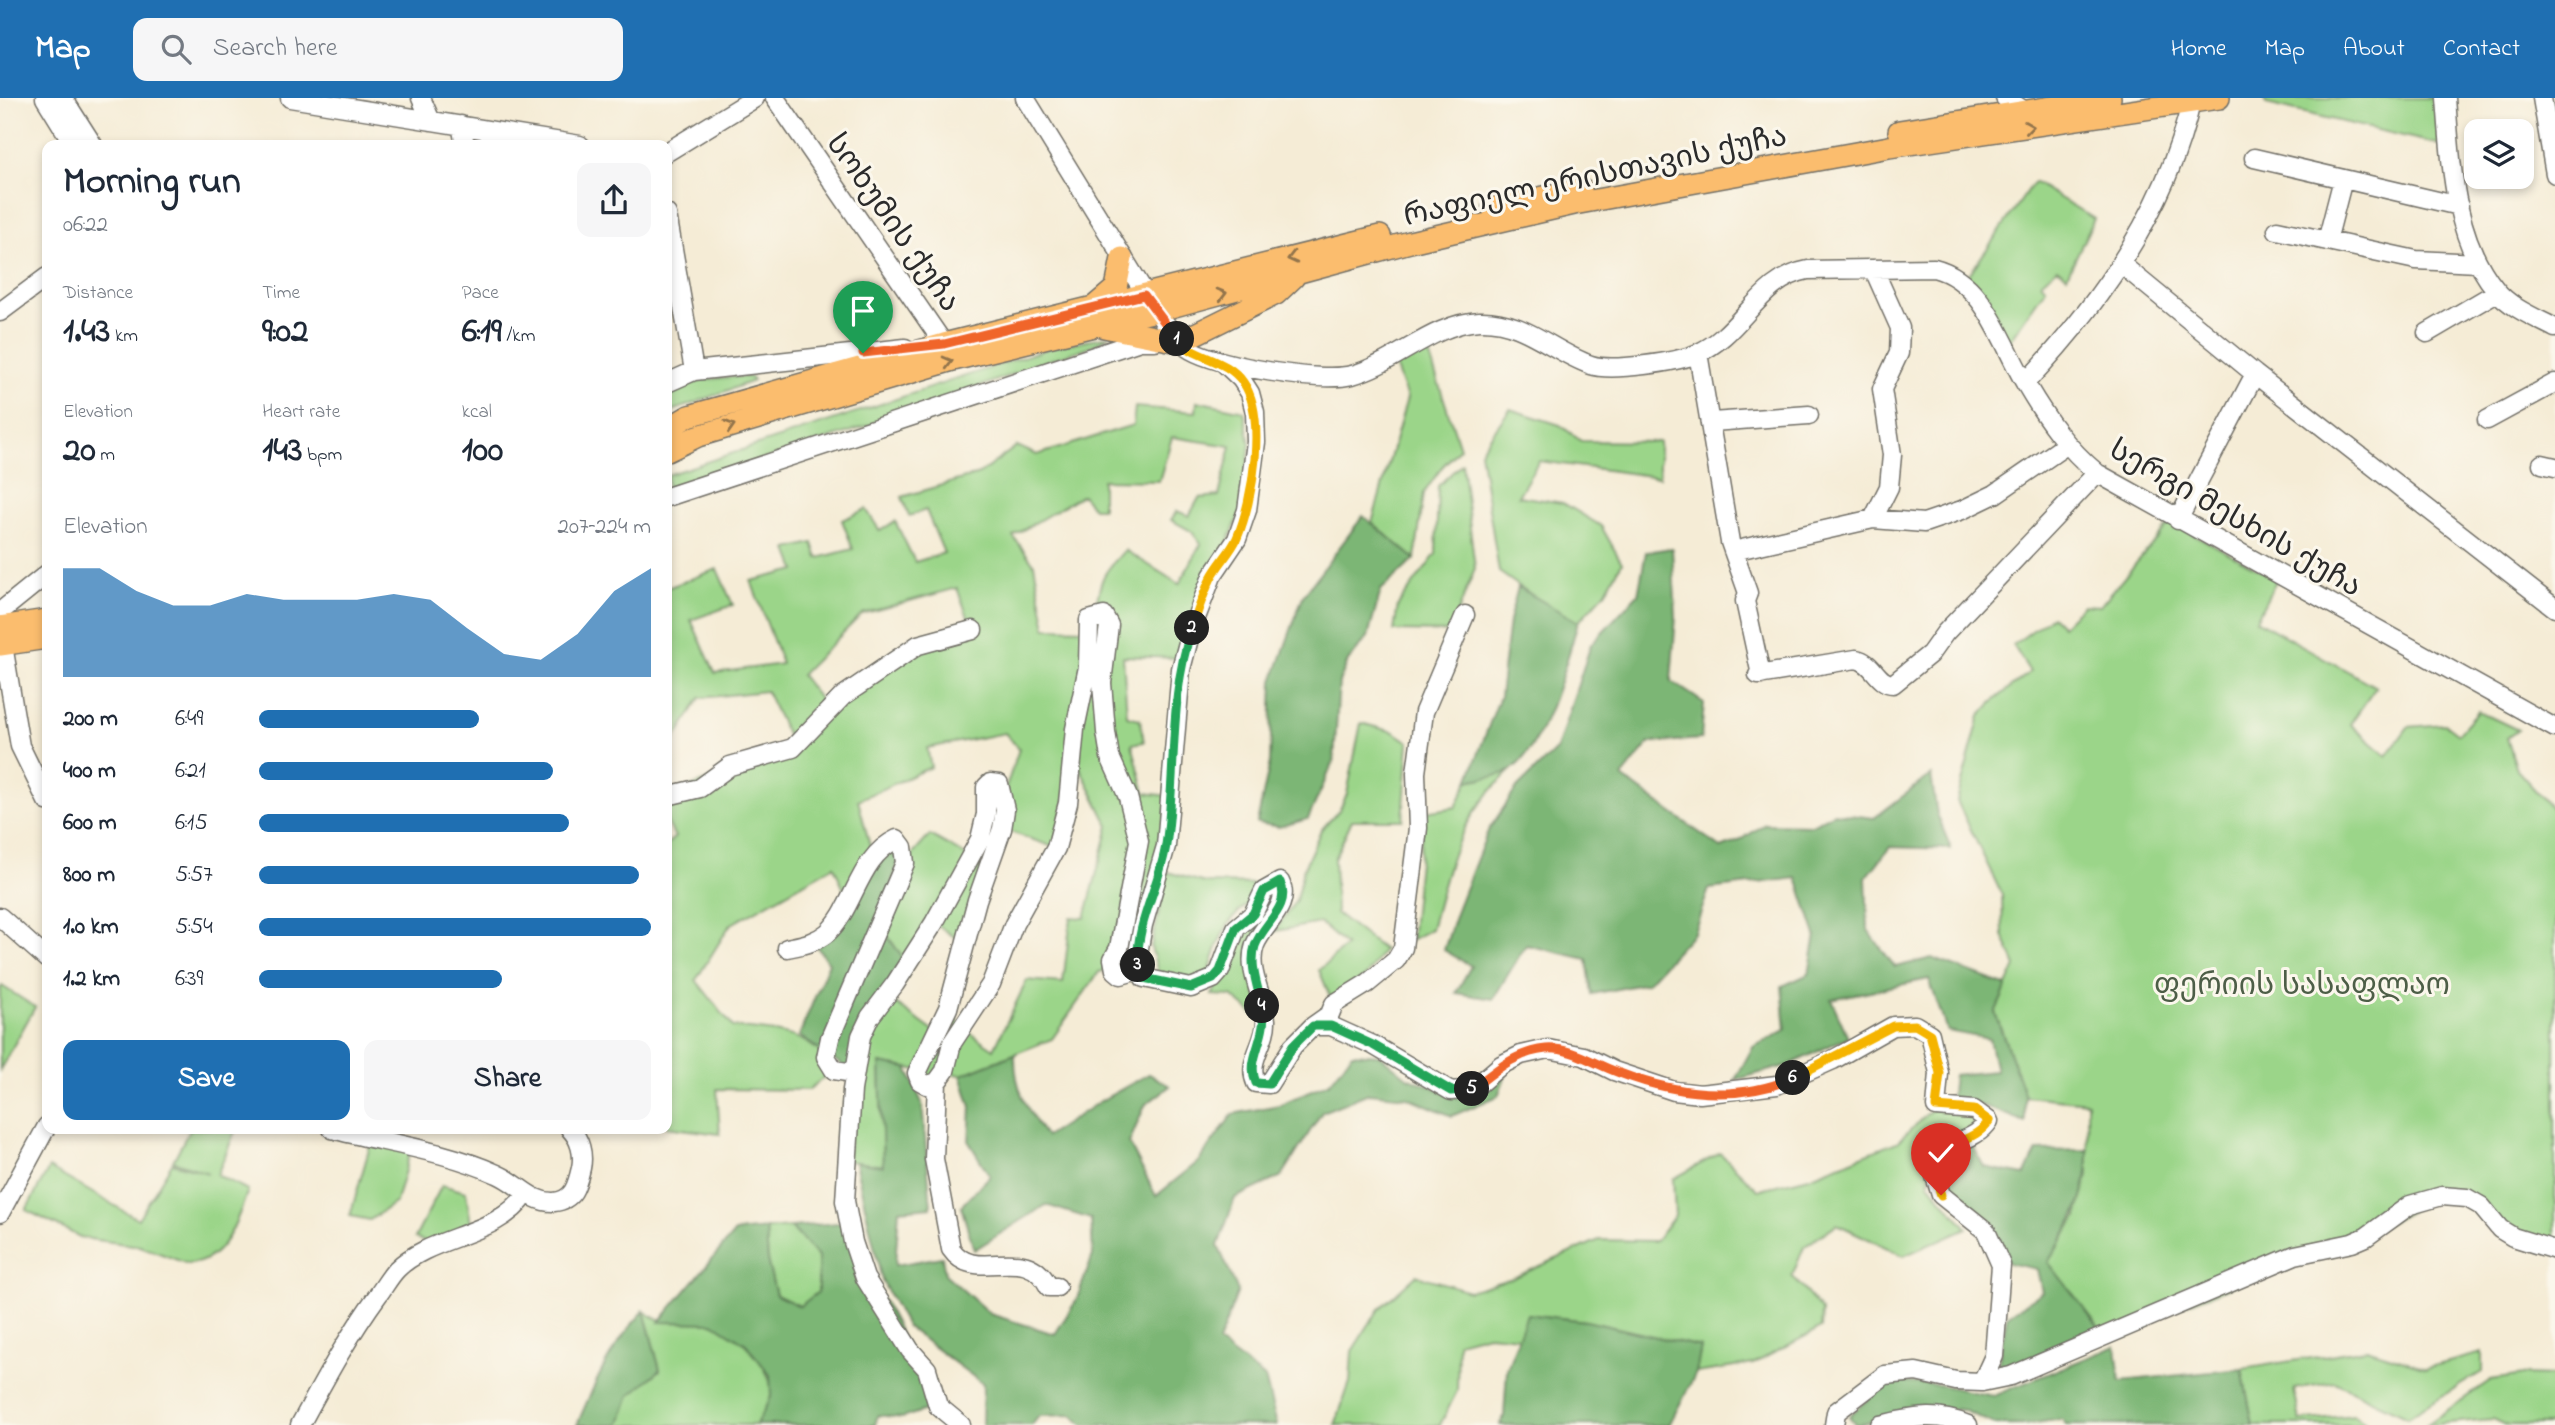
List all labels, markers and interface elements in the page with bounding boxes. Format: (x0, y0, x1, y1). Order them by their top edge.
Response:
search box (133, 18, 623, 81)
text: Map (35, 25, 91, 73)
icon: search (157, 30, 195, 68)
text: Search here (213, 30, 337, 68)
text: Home (2171, 32, 2227, 67)
text: Map (2265, 32, 2305, 67)
text: About (2343, 32, 2405, 67)
text: Contact (2443, 32, 2520, 67)
street label: რაფიელ ერისთავის ქუჩა (1400, 116, 1791, 240)
one-way arrow (2023, 119, 2035, 134)
map controls (2464, 119, 2534, 189)
button: layers (2464, 119, 2534, 189)
street label: სოხუმის ქუჩა (813, 125, 970, 322)
text: Morning run (63, 155, 241, 211)
button: share (577, 163, 651, 237)
text: 06:22 (63, 209, 108, 242)
one-way arrow (1286, 250, 1298, 264)
text: Distance (63, 280, 133, 307)
text: Time (262, 280, 300, 307)
text: Pace (462, 280, 499, 307)
pin (833, 281, 893, 353)
one-way arrow (1215, 288, 1227, 302)
icon: arrive (844, 292, 882, 330)
text: 1.43 (63, 307, 110, 358)
text: 9:02 (262, 307, 308, 358)
text: 6:19 (462, 307, 502, 358)
pin: 1 (1160, 322, 1194, 356)
text: km (110, 323, 138, 350)
text: /km (502, 323, 535, 350)
text: 1 (1173, 325, 1180, 352)
one-way arrow (942, 356, 954, 370)
text: Elevation (63, 399, 133, 426)
text: Heart rate (262, 399, 340, 426)
text: kcal (462, 399, 492, 426)
one-way arrow (723, 420, 736, 434)
text: 20 (63, 426, 96, 477)
text: 143 (262, 426, 302, 477)
text: 100 (462, 426, 503, 477)
street label: სერგი მესხის ქუჩა (2100, 429, 2369, 610)
text: m (96, 442, 115, 469)
text: bpm (302, 442, 342, 469)
text: Elevation (63, 511, 148, 544)
text: 207–224 m (558, 511, 651, 544)
pin: 2 (1174, 610, 1210, 646)
text: 2 (1187, 614, 1196, 641)
text: 200 m (63, 703, 118, 736)
text: 6:49 (175, 703, 203, 736)
text: 400 m (63, 755, 116, 788)
text: 6:21 (175, 755, 206, 788)
text: 600 m (63, 807, 117, 840)
text: 6:15 (175, 807, 208, 840)
text: 800 m (63, 859, 115, 892)
text: 5:57 (175, 859, 213, 892)
text: 1.0 km (63, 911, 119, 944)
text: 5:54 (175, 911, 213, 944)
pin: 3 (1120, 948, 1156, 982)
text: 3 (1134, 951, 1141, 978)
text: 1.2 km (63, 963, 120, 996)
text: 6:39 (175, 963, 204, 996)
park label: ფერიის სასაფლაო (2154, 965, 2450, 1009)
pin: 4 (1244, 988, 1280, 1024)
text: 4 (1258, 992, 1265, 1019)
button: Save (63, 1040, 350, 1120)
button: Share (364, 1040, 651, 1120)
pin: 6 (1776, 1060, 1811, 1096)
text: 6 (1788, 1064, 1797, 1091)
pin: 5 (1454, 1072, 1490, 1107)
text: 5 (1466, 1075, 1477, 1102)
pin (1911, 1123, 1971, 1195)
icon: check (1922, 1134, 1960, 1172)

